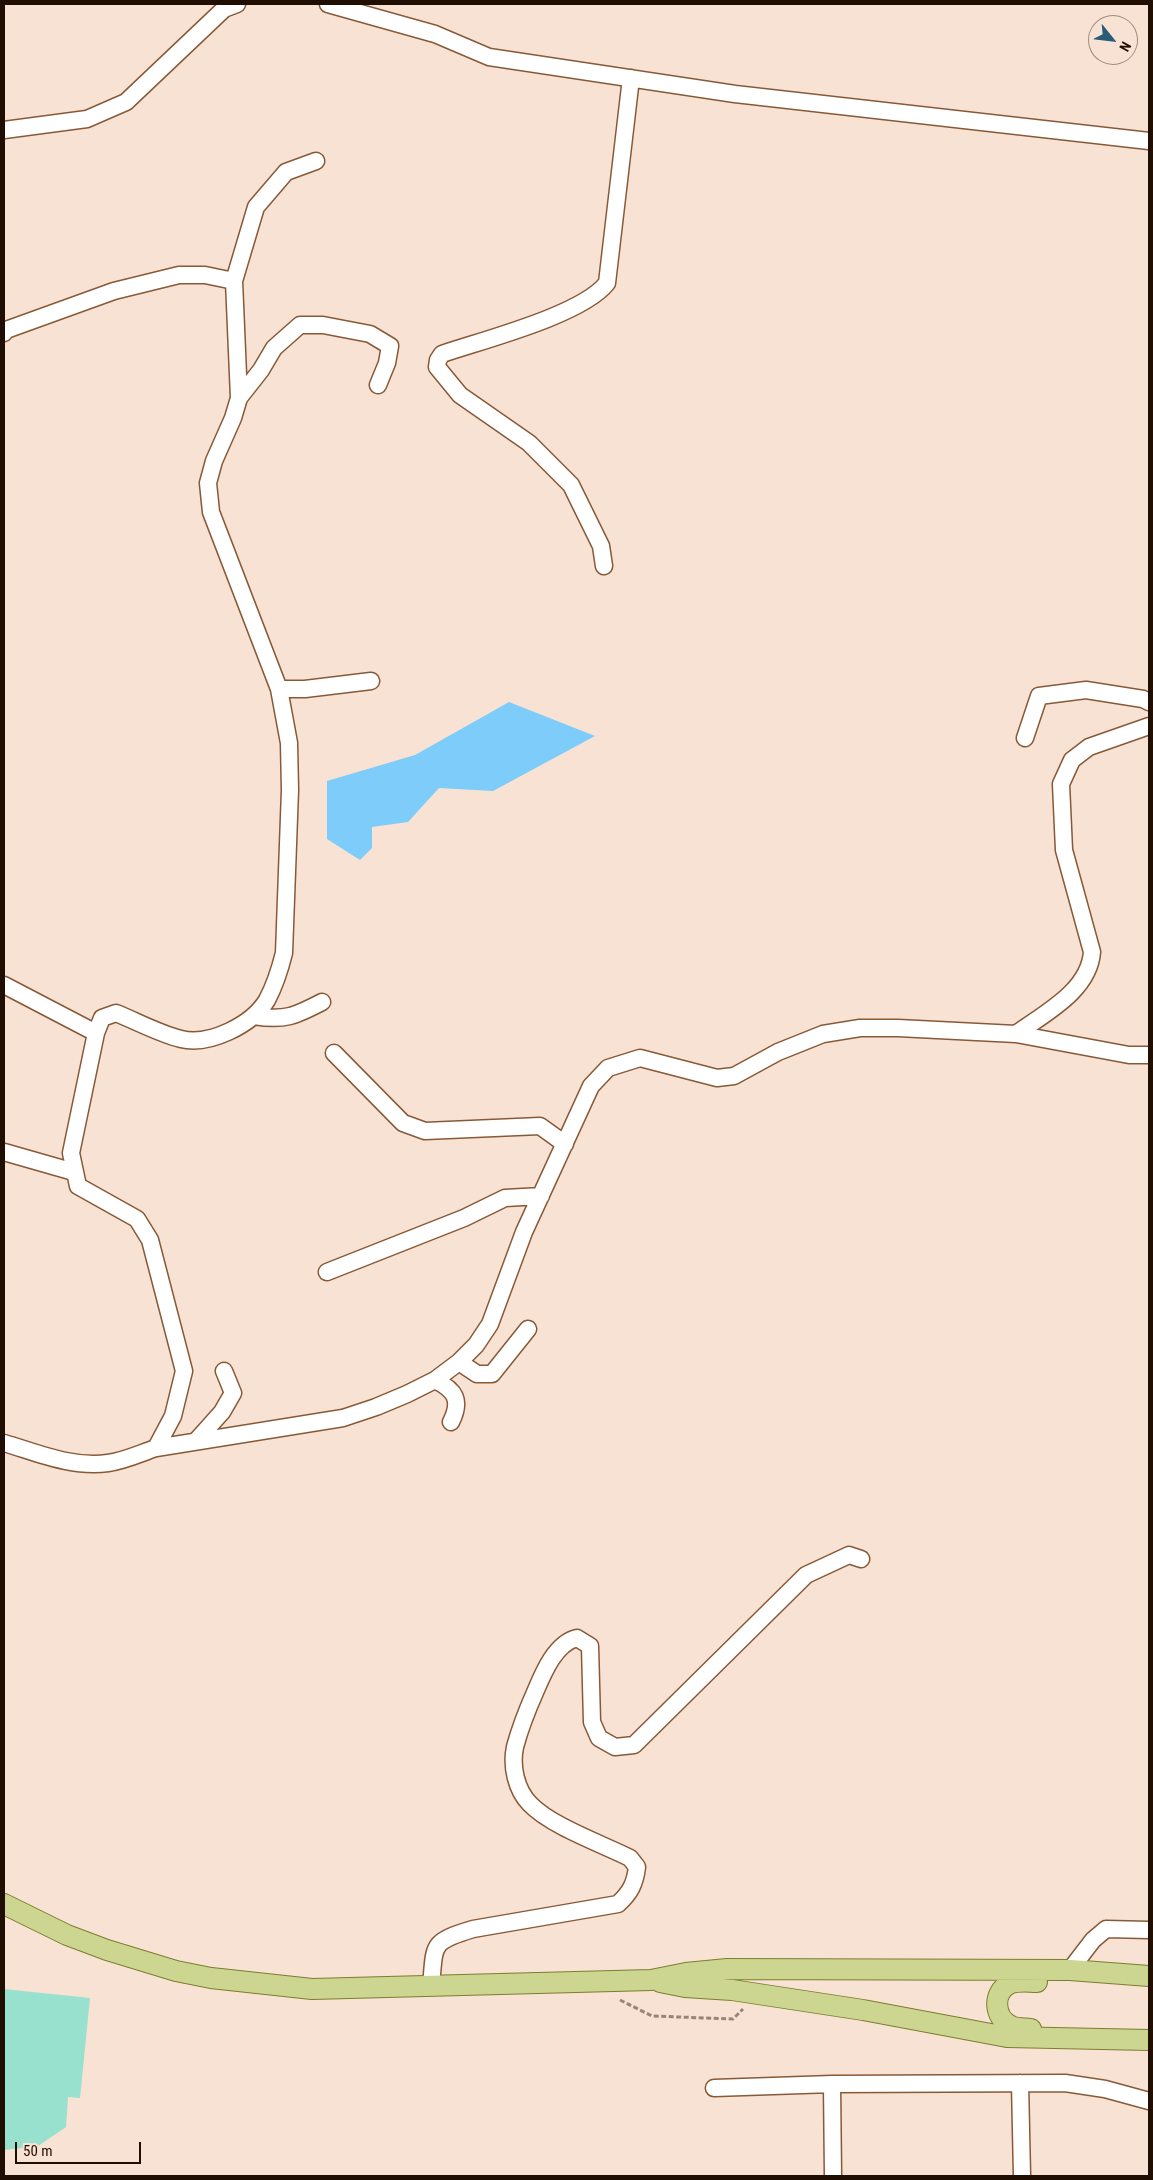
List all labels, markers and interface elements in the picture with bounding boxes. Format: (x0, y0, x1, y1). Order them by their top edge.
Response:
north arrow (1088, 15, 1138, 65)
text: N (1116, 39, 1134, 54)
scale bar (18, 2132, 144, 2164)
text: 50 m (23, 2142, 53, 2160)

